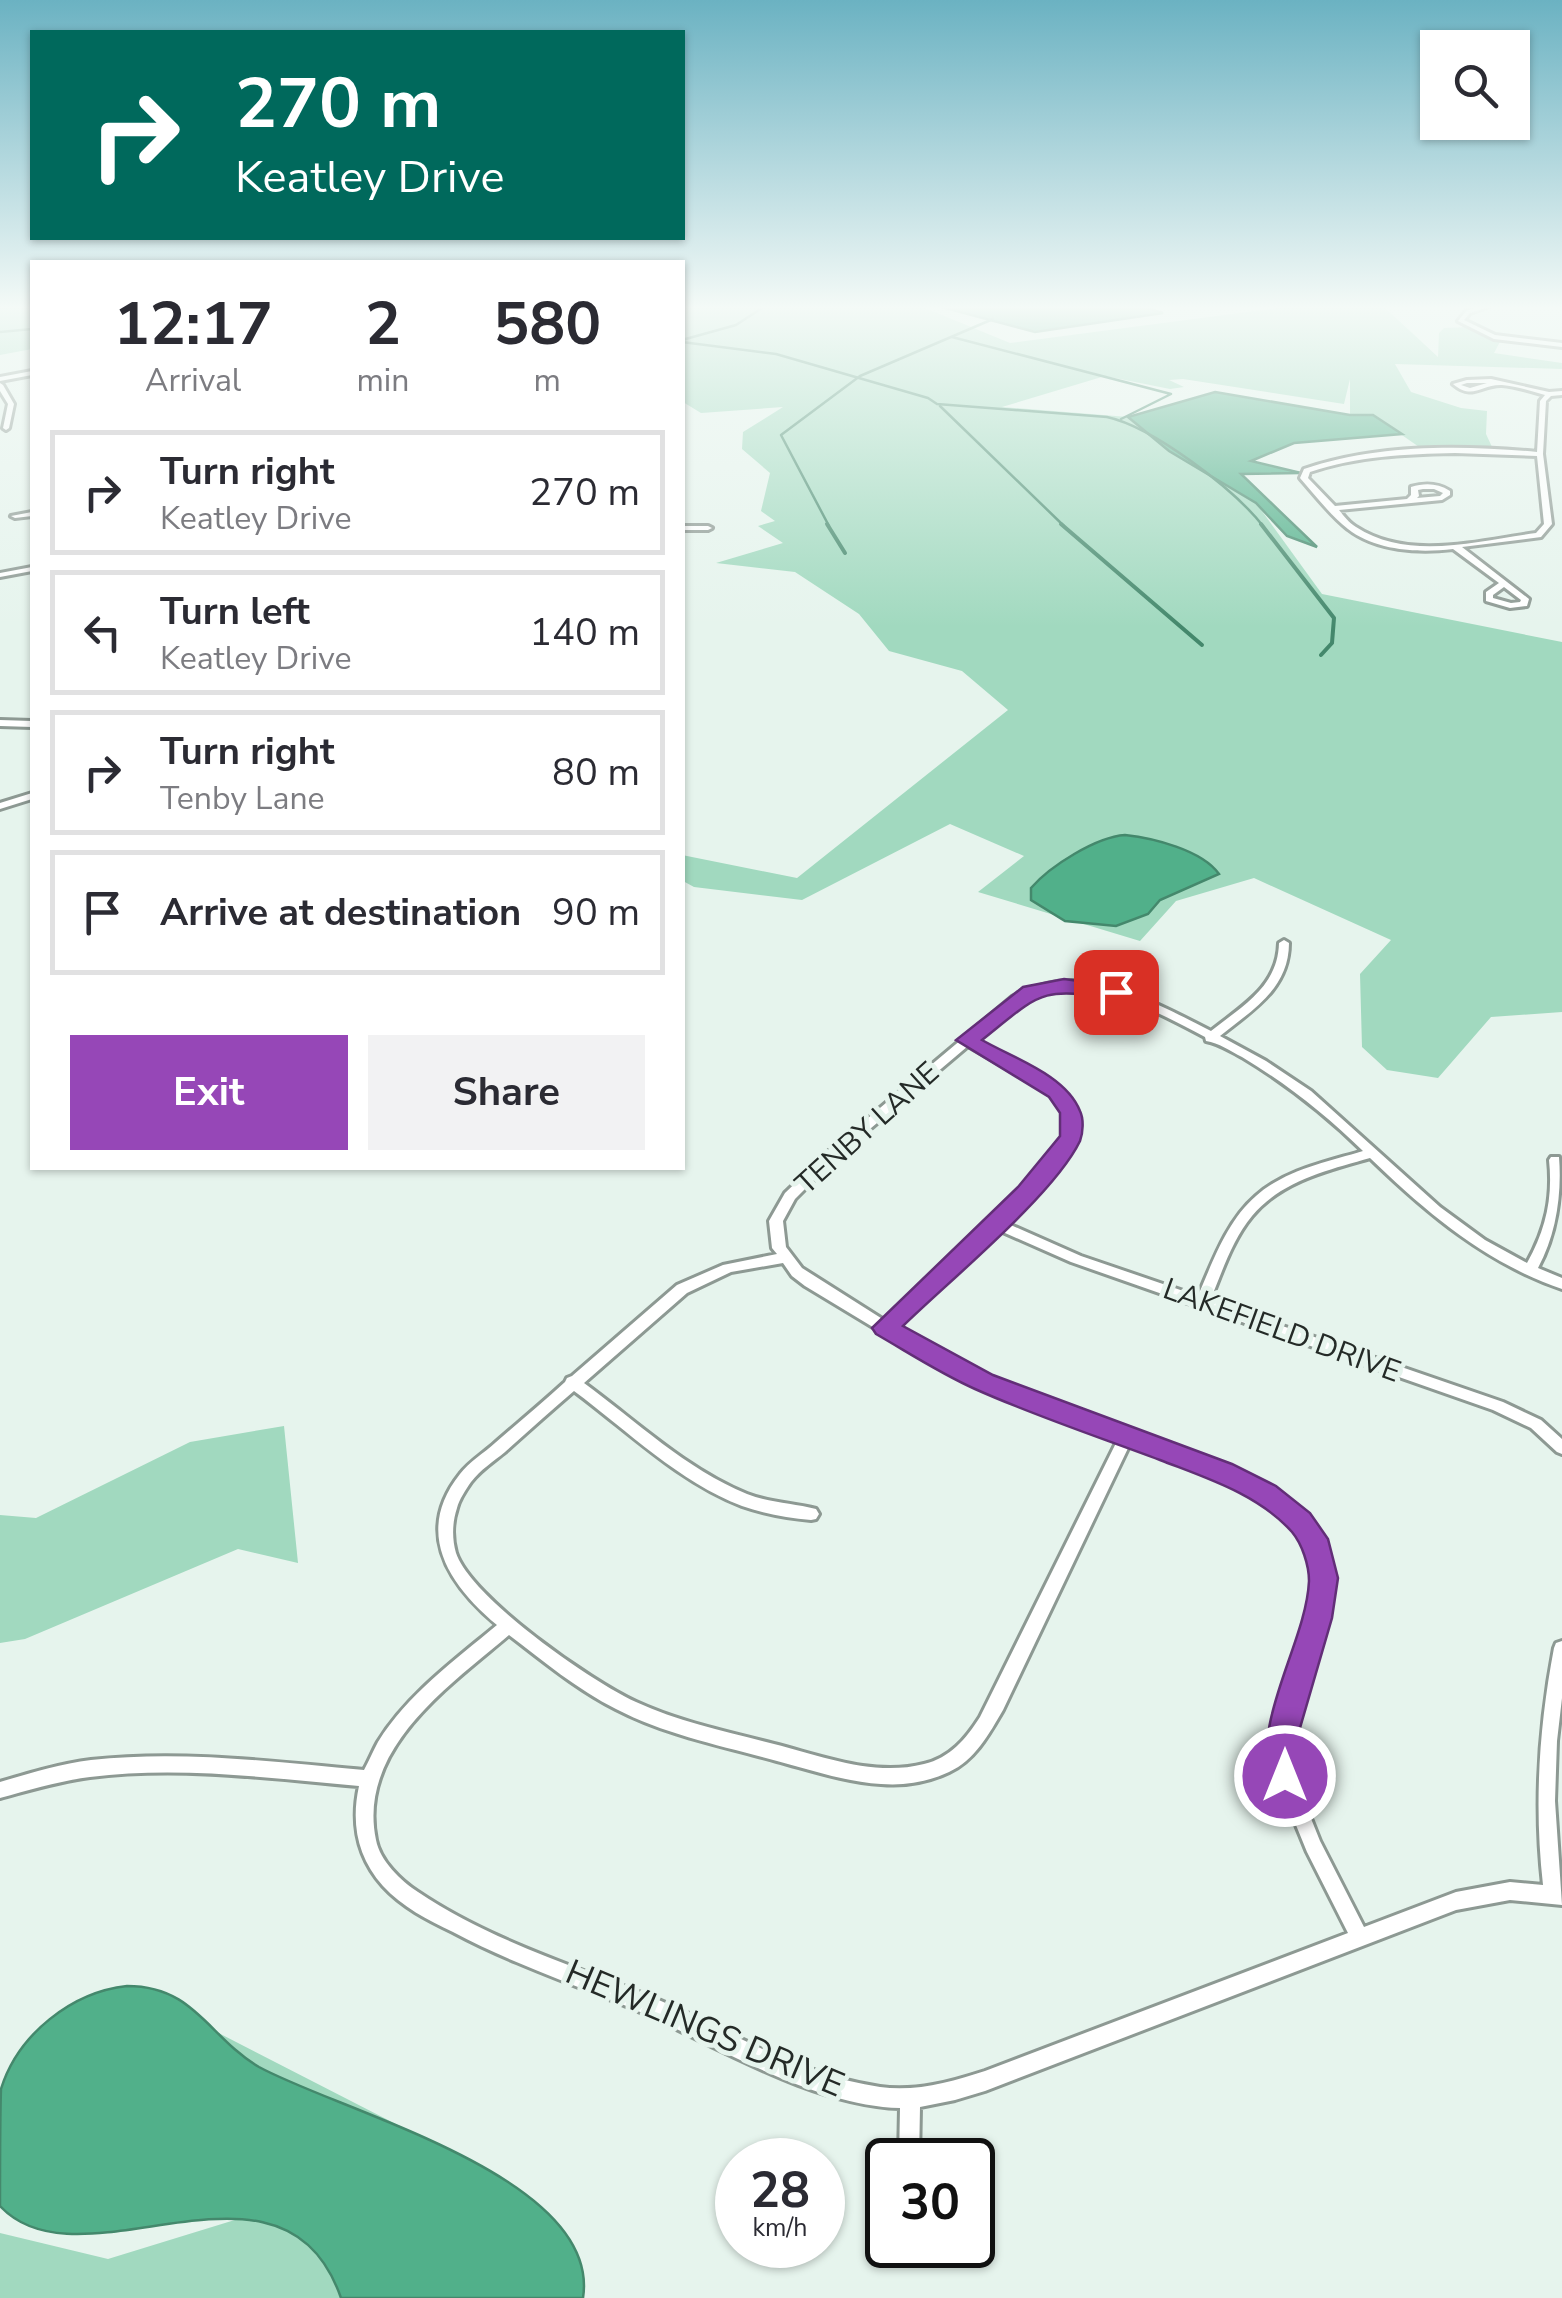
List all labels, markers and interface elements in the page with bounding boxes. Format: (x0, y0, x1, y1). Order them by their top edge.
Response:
map controls (1420, 30, 1530, 140)
button: search (1420, 30, 1530, 140)
text: 270 m (235, 56, 441, 152)
icon: right (70, 70, 200, 200)
text: Keatley Drive (235, 147, 504, 208)
text: 12:17 (114, 283, 273, 365)
text: 2 (365, 283, 401, 365)
text: 580 (493, 283, 601, 365)
text: Arrival (145, 359, 241, 402)
text: min (356, 359, 409, 402)
text: m (533, 359, 561, 402)
text: Turn right (160, 446, 335, 497)
icon: right (75, 465, 130, 520)
text: 270 m (529, 467, 640, 518)
text: Keatley Drive (160, 497, 352, 540)
text: Turn left (160, 586, 310, 637)
icon: left (75, 605, 130, 660)
text: 140 m (529, 607, 640, 658)
text: Keatley Drive (160, 637, 352, 680)
text: Turn right (160, 726, 335, 777)
icon: right (75, 745, 130, 800)
text: 80 m (552, 747, 640, 798)
text: Tenby Lane (160, 777, 325, 820)
icon: arrive (75, 885, 130, 940)
text: Arrive at destination (160, 887, 521, 938)
text: 90 m (552, 887, 640, 938)
pin (1074, 950, 1159, 1035)
icon: arrive (1089, 965, 1144, 1020)
button: Exit (70, 1035, 348, 1150)
button: Share (368, 1035, 645, 1150)
street label: TENBY LANE (787, 1053, 948, 1204)
street label: LAKEFIELD DRIVE (1157, 1268, 1406, 1392)
position arrow (1233, 1724, 1337, 1828)
street label: HEWLINGS DRIVE (558, 1949, 851, 2108)
speed limit sign: 30 (865, 2138, 995, 2268)
text: 28 (750, 2156, 810, 2225)
text: km/h (752, 2211, 808, 2245)

